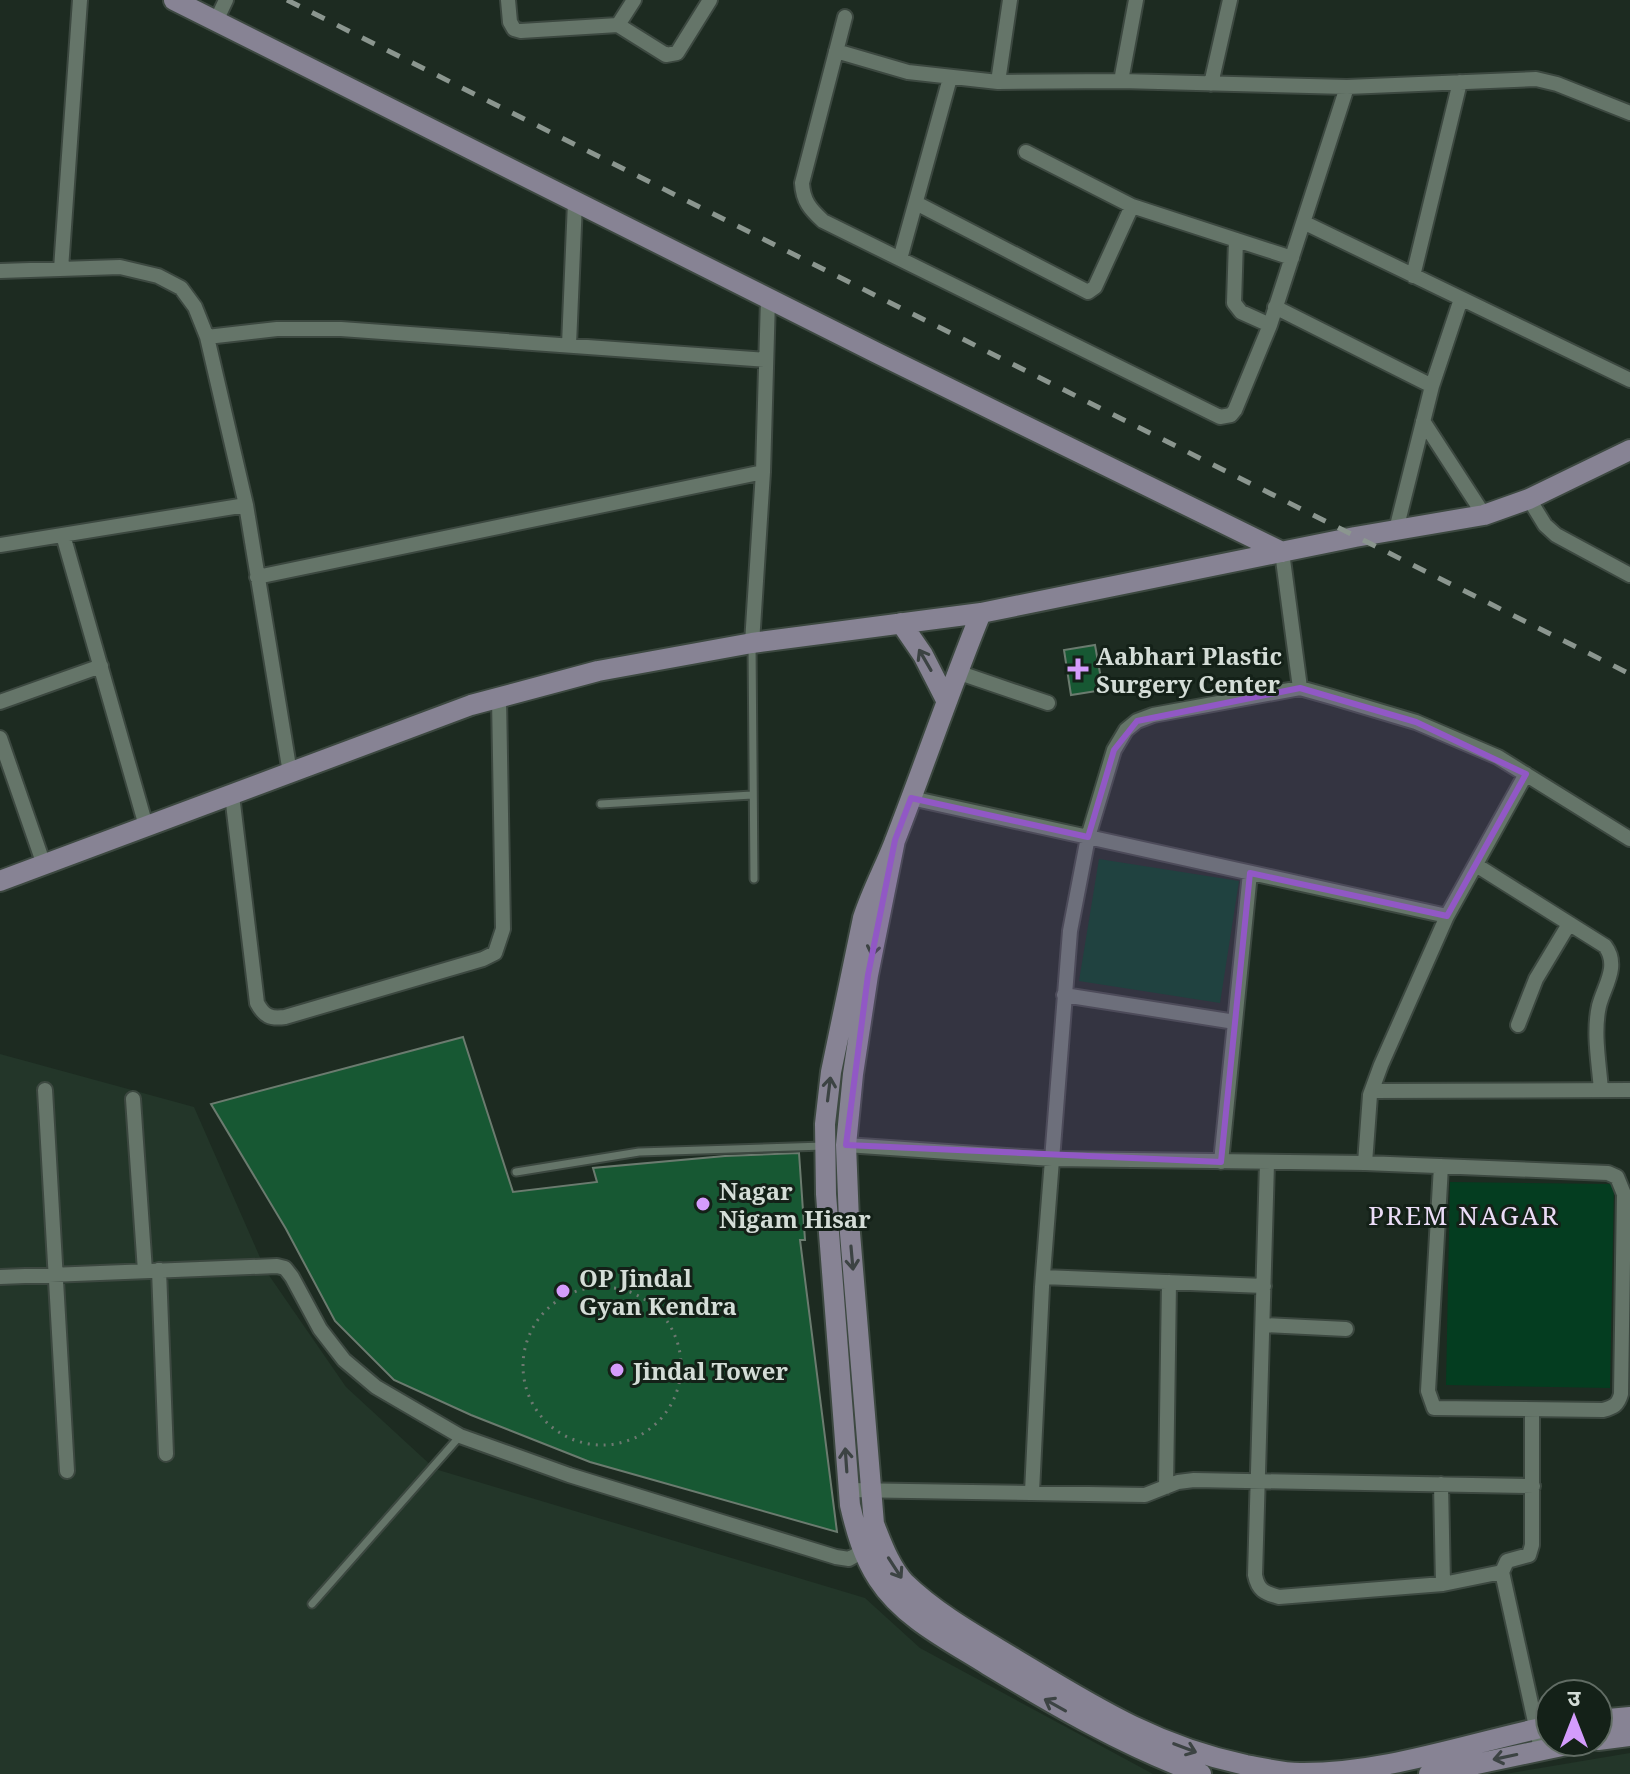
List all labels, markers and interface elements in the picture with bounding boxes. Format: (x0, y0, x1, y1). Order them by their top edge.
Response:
place label: Aabhari Plastic Surgery Center (1096, 639, 1282, 700)
one-way arrow (917, 649, 932, 673)
marker: Aabhari Plastic Surgery Center (1067, 658, 1089, 680)
one-way arrow (866, 931, 881, 957)
one-way arrow (822, 1076, 837, 1102)
place label: Nagar Nigam Hisar (719, 1174, 871, 1235)
marker: Nagar Nigam Hisar (694, 1195, 712, 1213)
district label: PREM NAGAR (1368, 1197, 1560, 1233)
one-way arrow (845, 1244, 860, 1271)
place label: OP Jindal Gyan Kendra (579, 1261, 737, 1322)
marker: OP Jindal Gyan Kendra (554, 1282, 572, 1300)
place label: Jindal Tower (632, 1354, 788, 1387)
marker: Jindal Tower (608, 1361, 626, 1379)
one-way arrow (838, 1447, 853, 1473)
one-way arrow (886, 1557, 903, 1579)
north arrow (1534, 1678, 1614, 1758)
text: उ (1568, 1682, 1582, 1712)
one-way arrow (1044, 1696, 1067, 1712)
one-way arrow (1172, 1742, 1196, 1756)
one-way arrow (1493, 1750, 1518, 1765)

